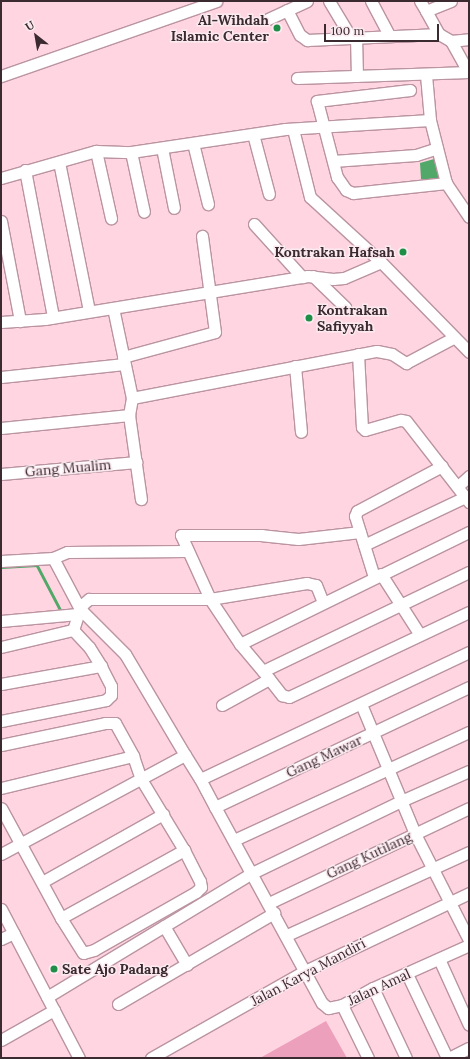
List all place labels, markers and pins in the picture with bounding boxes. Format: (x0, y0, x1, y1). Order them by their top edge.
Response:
place label: Al-Wihdah Islamic Center (171, 12, 269, 44)
marker: Al-Wihdah Islamic Center (272, 23, 282, 33)
place label: Kontrakan Hafsah (274, 244, 395, 260)
marker: Kontrakan Hafsah (398, 247, 408, 257)
place label: Kontrakan Safiyyah (317, 302, 388, 334)
marker: Kontrakan Safiyyah (304, 313, 314, 323)
place label: Sate Ajo Padang (62, 961, 168, 977)
marker: Sate Ajo Padang (49, 964, 59, 974)

